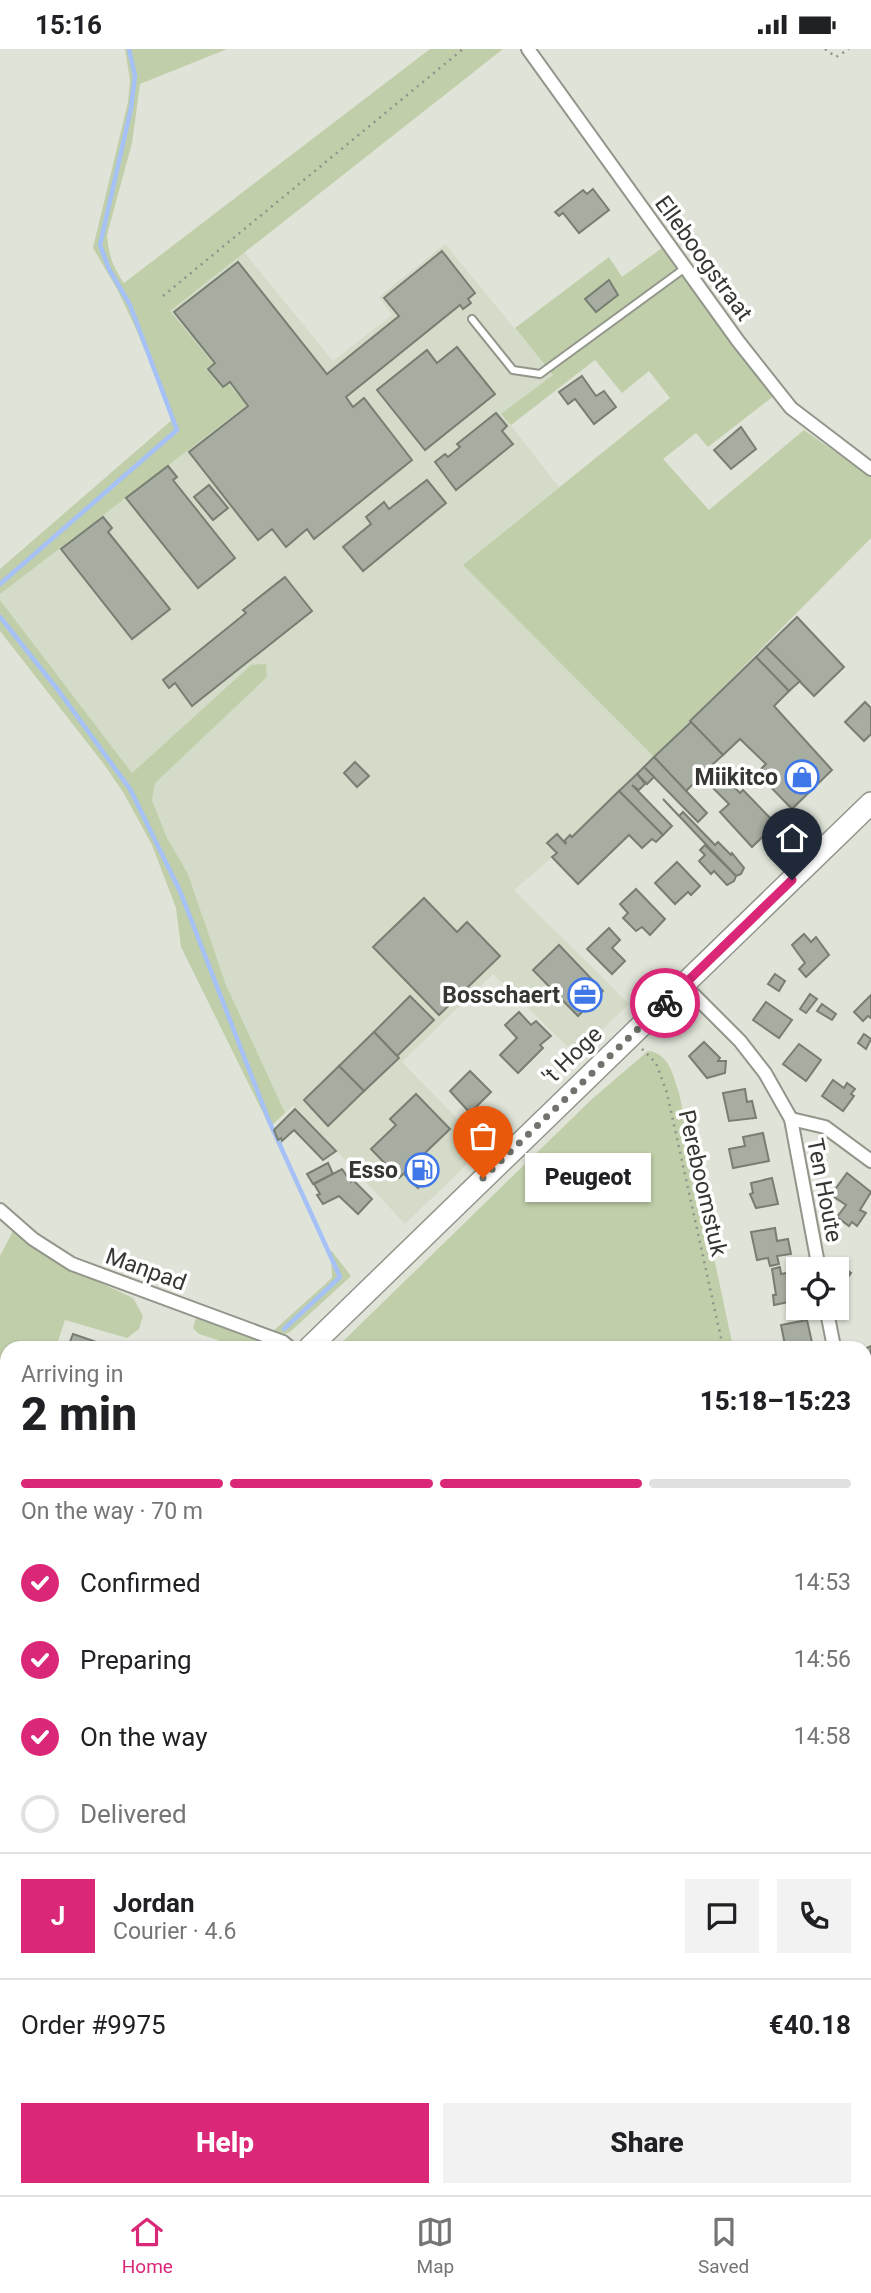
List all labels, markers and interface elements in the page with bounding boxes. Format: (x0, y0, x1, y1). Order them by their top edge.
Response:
text: 15:16 (35, 10, 102, 40)
street label: Elleboogstraat (649, 191, 758, 326)
shop icon: Miikitco (783, 758, 821, 796)
place label: Miikitco (695, 764, 778, 791)
pin (762, 808, 822, 880)
icon: home (773, 819, 811, 857)
courier (630, 968, 700, 1038)
office icon: Bosschaert (566, 976, 604, 1014)
place label: Bosschaert (442, 982, 560, 1009)
icon: bike (646, 984, 684, 1022)
street label: 't Hoge (537, 1021, 608, 1090)
pin (453, 1106, 513, 1178)
street label: Pereboomstuk (673, 1107, 733, 1259)
icon: bag (464, 1117, 502, 1155)
street label: Ten Houte (801, 1136, 848, 1244)
fuel station icon: Esso (403, 1151, 441, 1189)
callout: Peugeot (525, 1153, 651, 1203)
place label: Esso (348, 1157, 398, 1184)
text: Peugeot (545, 1164, 631, 1191)
street label: Manpad (102, 1242, 190, 1296)
map controls (786, 1257, 849, 1320)
button: locate (786, 1257, 849, 1320)
text: Arriving in (21, 1361, 124, 1388)
text: 15:18–15:23 (700, 1386, 851, 1416)
text: 2 min (21, 1387, 137, 1441)
text: On the way · 70 m (21, 1498, 203, 1525)
icon: check (21, 1564, 59, 1602)
text: Confirmed (80, 1568, 201, 1598)
text: 14:53 (794, 1569, 851, 1596)
icon: check (21, 1641, 59, 1679)
text: Preparing (80, 1645, 192, 1675)
text: 14:56 (794, 1646, 851, 1673)
icon: check (21, 1718, 59, 1756)
text: On the way (80, 1722, 208, 1752)
text: 14:58 (794, 1723, 851, 1750)
text: Delivered (80, 1799, 187, 1829)
button: chat (685, 1879, 759, 1953)
button: phone (777, 1879, 851, 1953)
text: Jordan (113, 1888, 195, 1918)
text: J (51, 1901, 65, 1931)
text: Courier · 4.6 (113, 1918, 236, 1945)
text: Order #9975 (21, 2010, 166, 2040)
text: €40.18 (769, 2010, 851, 2040)
button: Help (21, 2103, 429, 2183)
button: Share (443, 2103, 851, 2183)
tab: Home (122, 2213, 173, 2278)
tab: Map (416, 2213, 454, 2278)
tab: Saved (698, 2213, 749, 2278)

